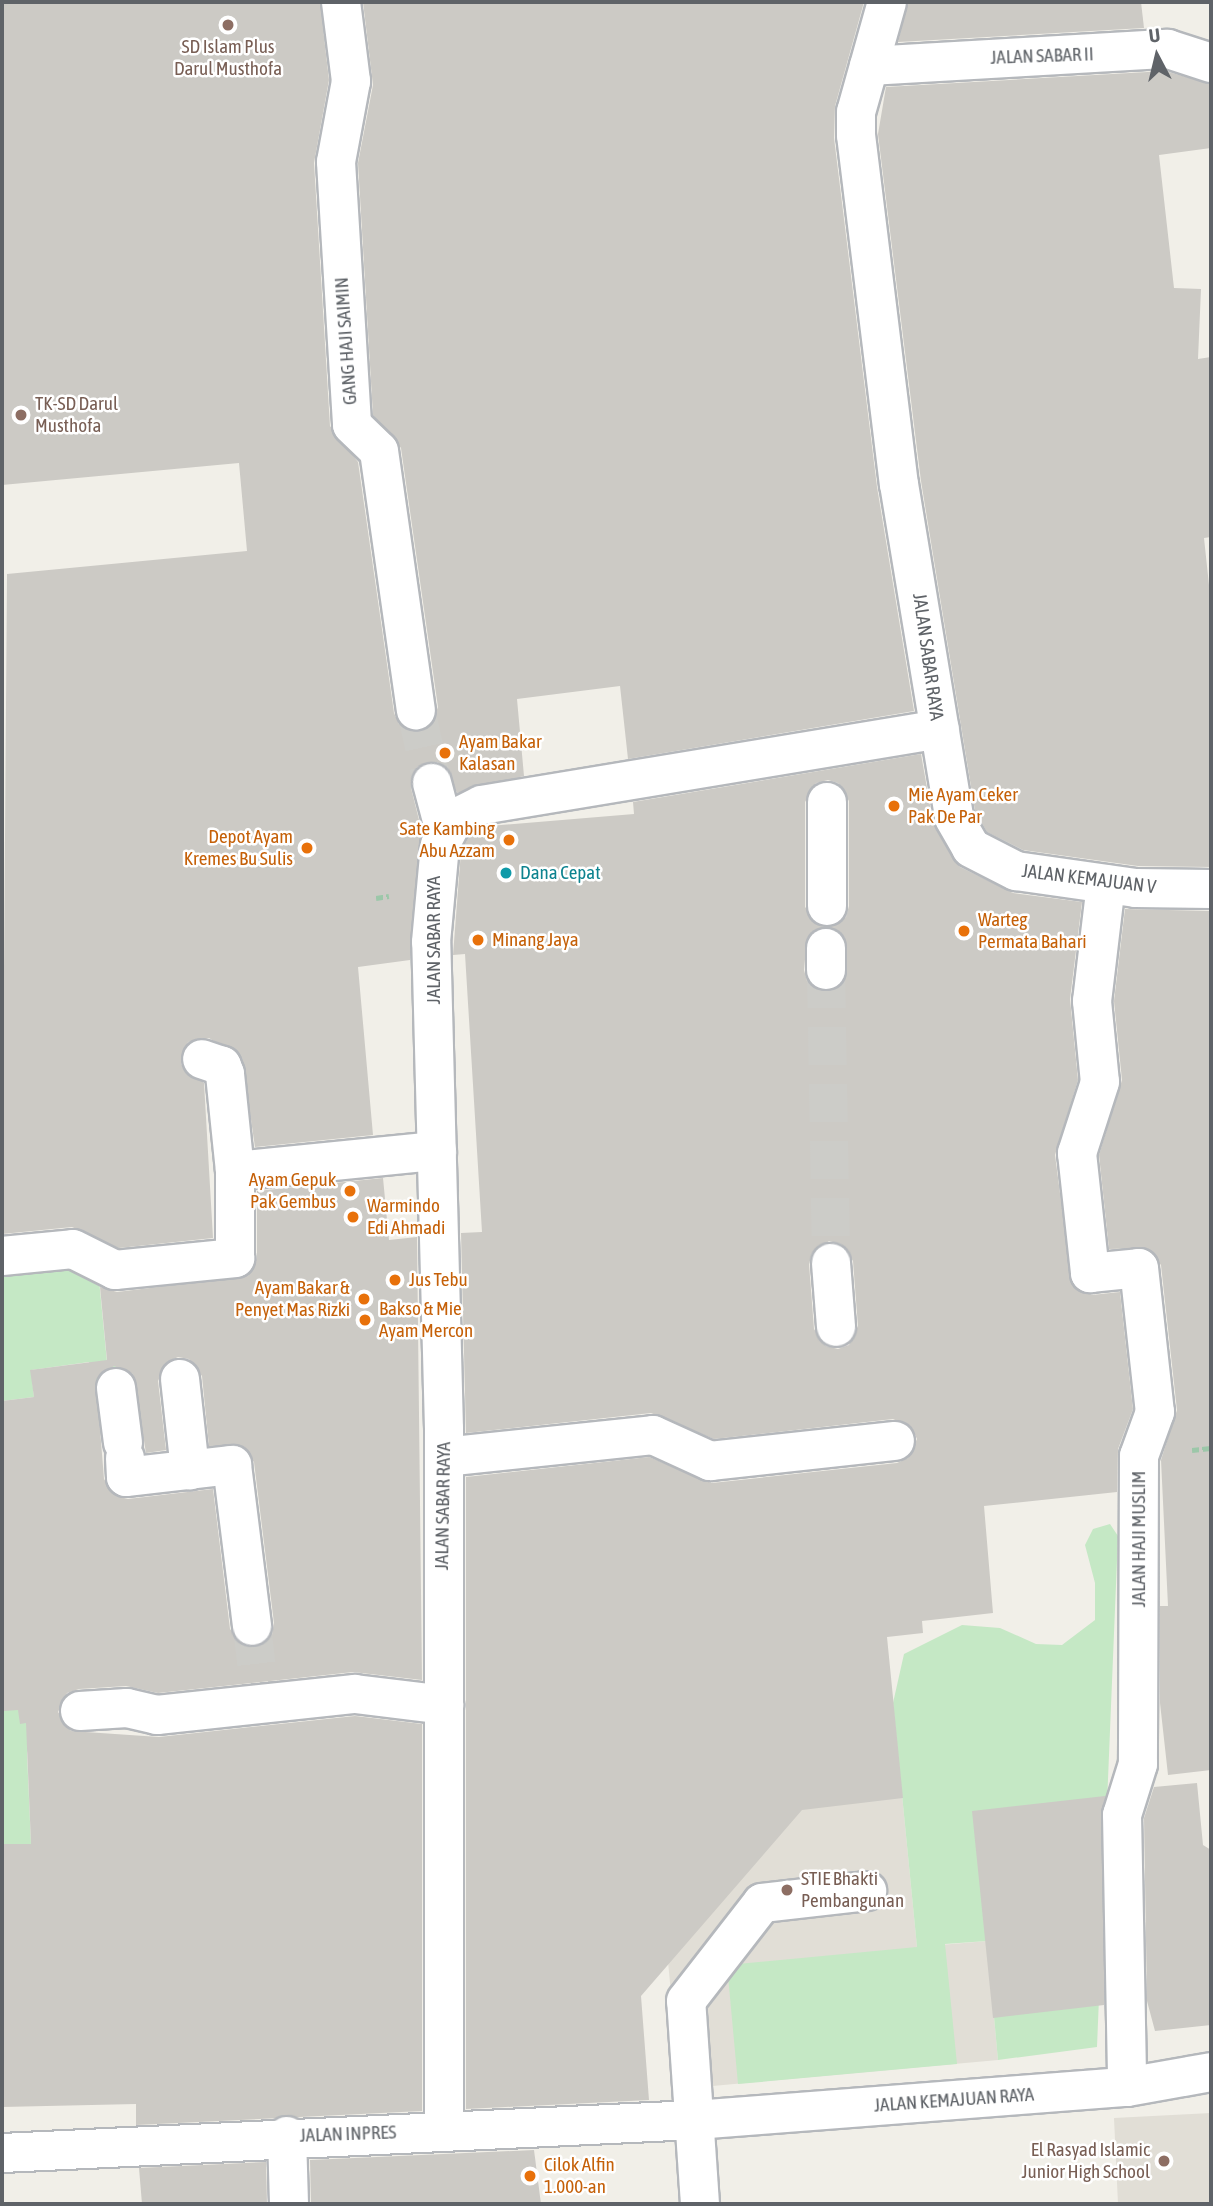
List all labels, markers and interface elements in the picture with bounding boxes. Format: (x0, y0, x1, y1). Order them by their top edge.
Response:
marker: SD Islam Plus Darul Musthofa (220, 17, 236, 33)
north arrow (1122, 21, 1192, 91)
text: U (1148, 24, 1161, 47)
place label: SD Islam Plus Darul Musthofa (174, 36, 282, 80)
street label: JALAN SABAR II (990, 43, 1094, 69)
street label: GANG HAJI SAIMIN (330, 276, 362, 406)
place label: TK-SD Darul Musthofa (35, 393, 118, 437)
marker: TK-SD Darul Musthofa (13, 407, 29, 423)
street label: JALAN SABAR RAYA (908, 592, 948, 722)
place label: Ayam Bakar Kalasan (459, 731, 542, 775)
marker: Ayam Bakar Kalasan (437, 745, 453, 761)
place label: Mie Ayam Ceker Pak De Par (908, 784, 1018, 828)
marker: Mie Ayam Ceker Pak De Par (886, 798, 902, 814)
place label: Sate Kambing Abu Azzam (399, 818, 495, 862)
place label: Depot Ayam Kremes Bu Sulis (184, 826, 293, 870)
marker: Sate Kambing Abu Azzam (501, 832, 517, 848)
marker: Depot Ayam Kremes Bu Sulis (299, 840, 315, 856)
street label: JALAN KEMAJUAN V (1021, 859, 1157, 899)
place label: Dana Cepat (520, 862, 601, 884)
marker: Dana Cepat (498, 865, 514, 881)
street label: JALAN SABAR RAYA (423, 876, 445, 1004)
place label: Warteg Permata Bahari (978, 909, 1087, 953)
marker: Warteg Permata Bahari (956, 923, 972, 939)
place label: Minang Jaya (492, 929, 579, 951)
marker: Minang Jaya (470, 932, 486, 948)
place label: Ayam Gepuk Pak Gembus (249, 1169, 336, 1213)
marker: Ayam Gepuk Pak Gembus (342, 1183, 358, 1199)
place label: Warmindo Edi Ahmadi (367, 1195, 445, 1239)
marker: Warmindo Edi Ahmadi (345, 1209, 361, 1225)
place label: Jus Tebu (409, 1269, 468, 1291)
marker: Jus Tebu (387, 1272, 403, 1288)
place label: Ayam Bakar & Penyet Mas Rizki (235, 1277, 350, 1321)
marker: Ayam Bakar & Penyet Mas Rizki (356, 1291, 372, 1307)
place label: Bakso & Mie Ayam Mercon (379, 1298, 473, 1342)
marker: Bakso & Mie Ayam Mercon (357, 1312, 373, 1328)
street label: JALAN SABAR RAYA (430, 1442, 456, 1570)
street label: JALAN HAJI MUSLIM (1128, 1471, 1150, 1607)
place label: STIE Bhakti Pembangunan (801, 1868, 904, 1912)
marker: STIE Bhakti Pembangunan (779, 1882, 795, 1898)
street label: JALAN KEMAJUAN RAYA (873, 2083, 1035, 2117)
street label: JALAN INPRES (299, 2121, 397, 2147)
place label: El Rasyad Islamic Junior High School (1022, 2139, 1150, 2183)
marker: El Rasyad Islamic Junior High School (1156, 2153, 1172, 2169)
place label: Cilok Alfin 1.000-an (544, 2154, 615, 2198)
marker: Cilok Alfin 1.000-an (522, 2168, 538, 2184)

